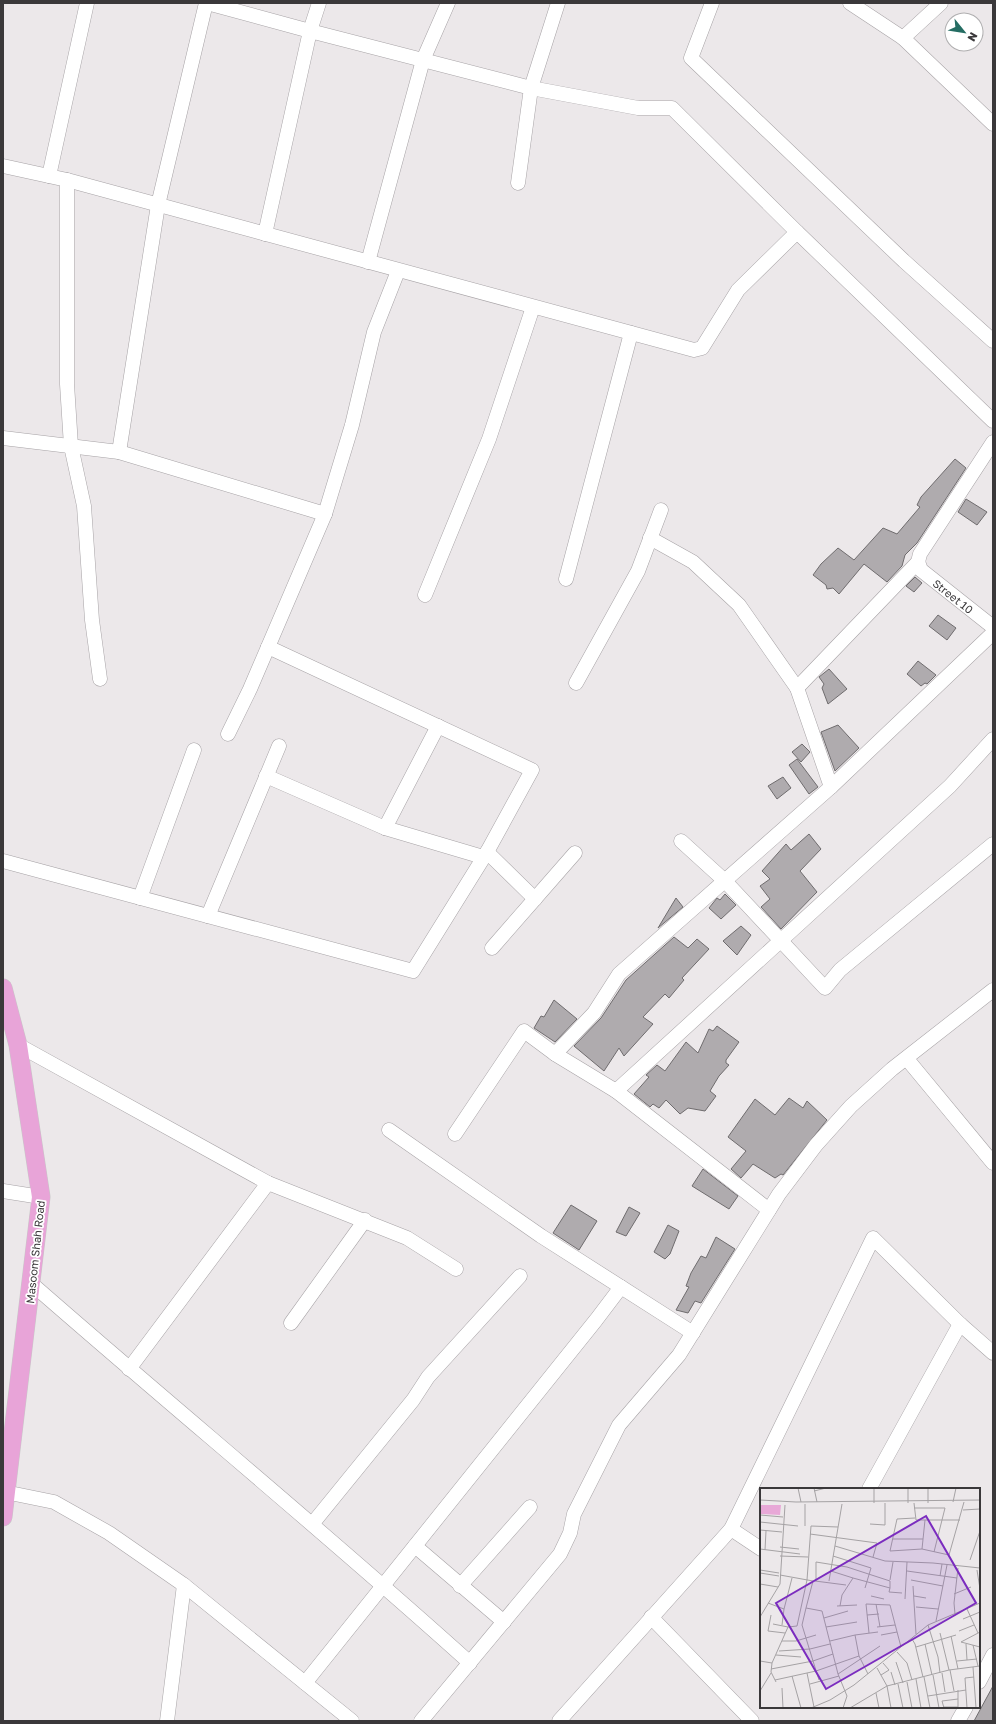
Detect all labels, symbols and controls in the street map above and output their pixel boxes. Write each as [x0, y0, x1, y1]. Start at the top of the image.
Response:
north arrow [944, 12, 984, 52]
text: N [965, 30, 981, 44]
street label: Street 10 [931, 576, 976, 616]
street label: Masoom Shah Road [23, 1200, 47, 1304]
inset map [760, 1488, 980, 1708]

